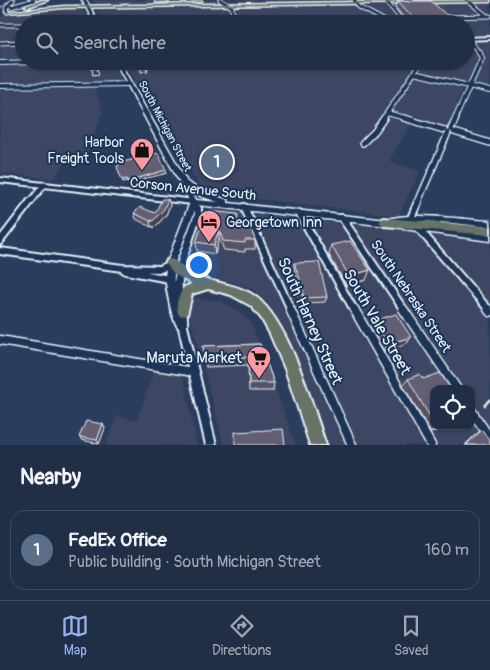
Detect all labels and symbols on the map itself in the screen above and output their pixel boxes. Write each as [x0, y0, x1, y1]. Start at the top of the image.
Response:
street label: South Michigan Street [135, 78, 195, 174]
place label: Harbor Freight Tools [47, 134, 125, 167]
shop icon: Harbor Freight Tools [129, 137, 155, 171]
pin: 1 [201, 143, 233, 181]
street label: Corson Avenue South [129, 174, 257, 204]
hotel icon: Georgetown Inn [196, 209, 222, 243]
place label: Georgetown Inn [226, 214, 322, 231]
street label: South Nebraska Street [367, 236, 455, 356]
your location [186, 252, 212, 278]
street label: South Harney Street [273, 254, 347, 388]
street label: South Vale Street [339, 265, 416, 379]
supermarket icon: Maruta Market [246, 345, 272, 379]
place label: Maruta Market [146, 348, 243, 368]

